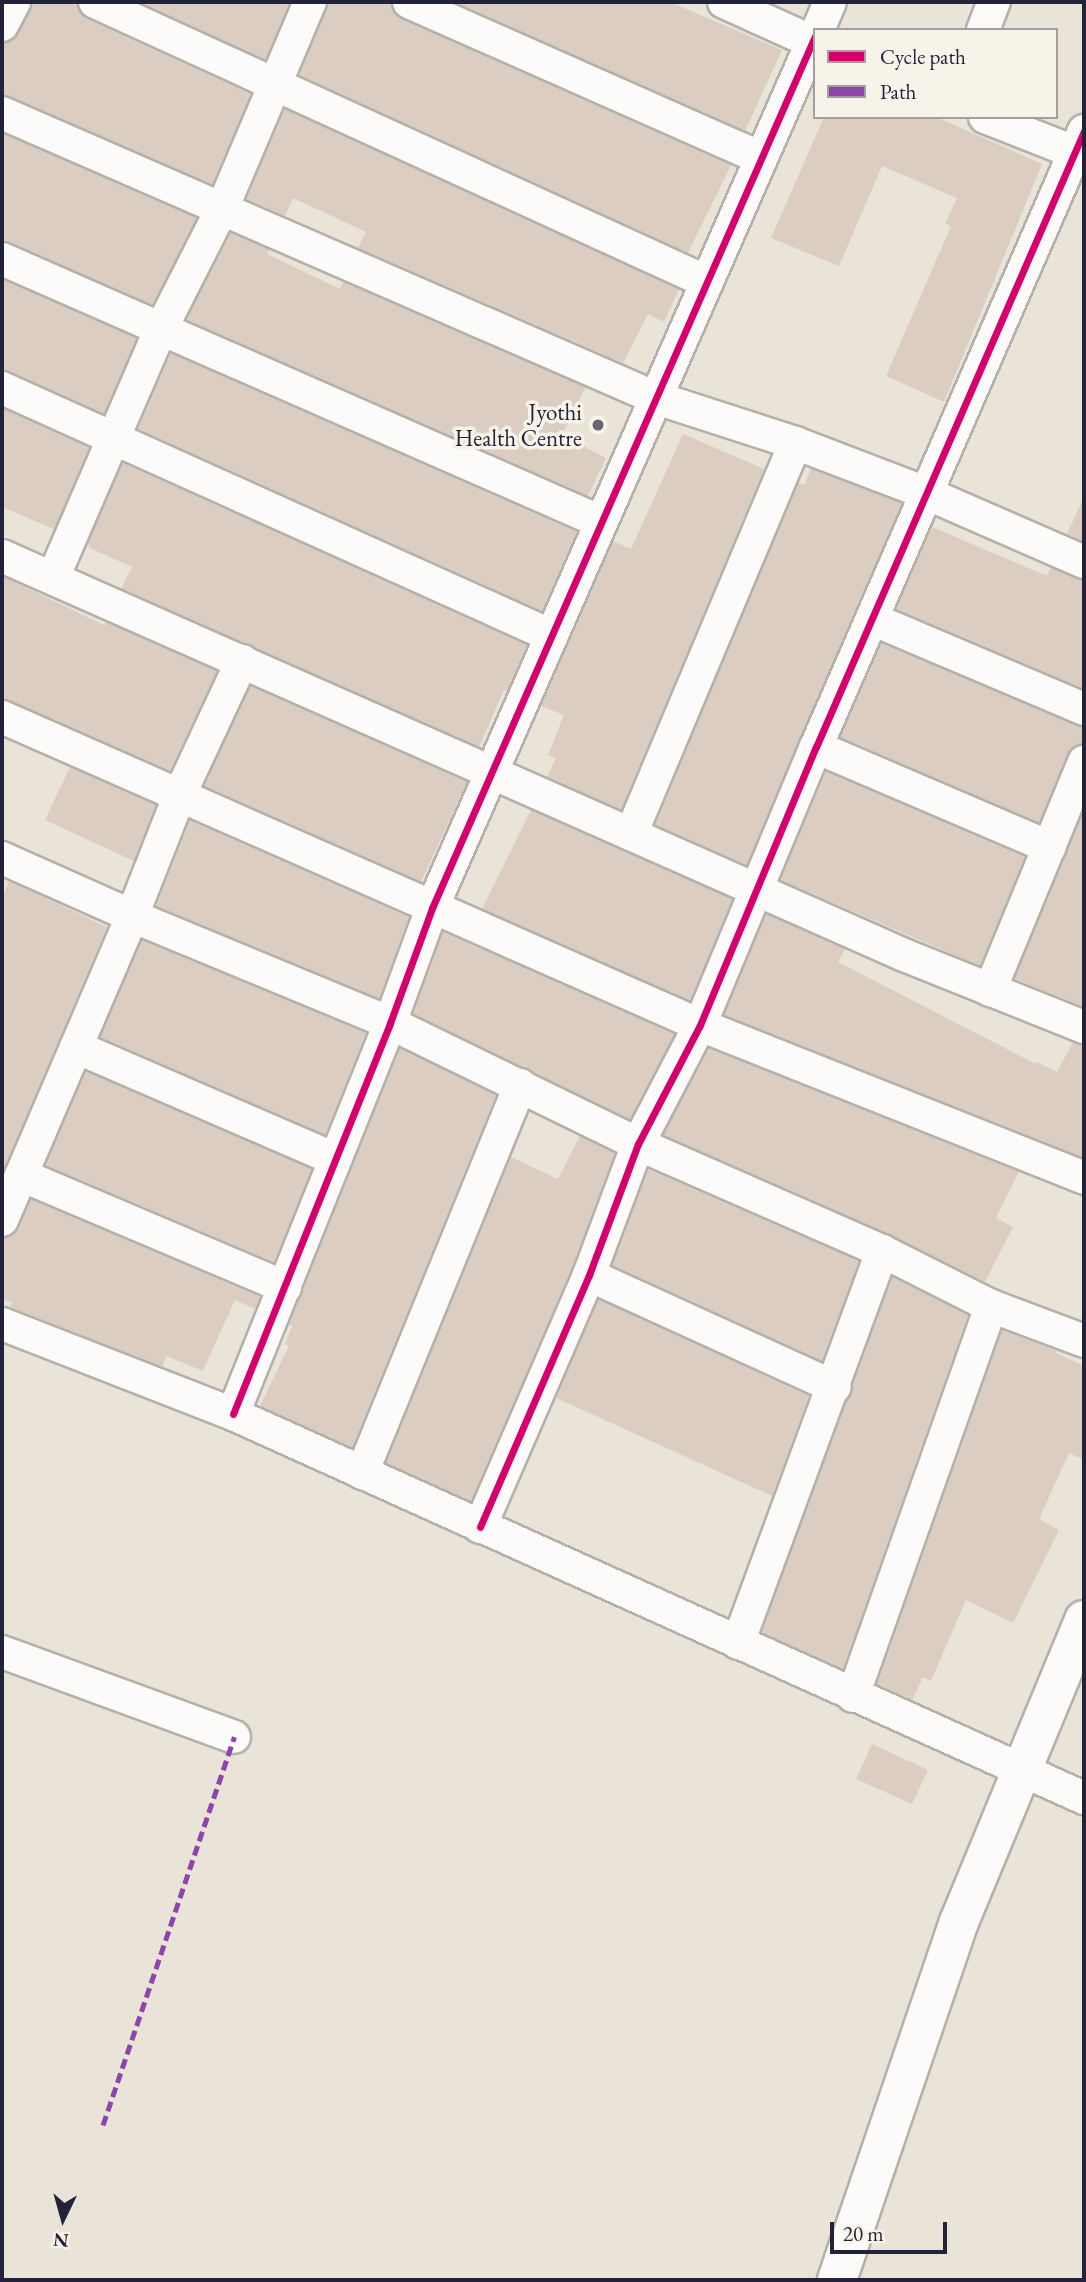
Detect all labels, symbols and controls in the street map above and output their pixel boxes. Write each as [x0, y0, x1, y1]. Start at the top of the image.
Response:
legend [813, 28, 1058, 119]
text: Cycle path [880, 43, 966, 70]
text: Path [880, 78, 916, 105]
place label: Jyothi Health Centre [455, 398, 582, 452]
marker: Jyothi Health Centre [588, 415, 608, 435]
north arrow [28, 2184, 98, 2254]
scale bar [834, 2208, 951, 2252]
text: 20 m [843, 2220, 884, 2247]
text: N [52, 2227, 70, 2254]

